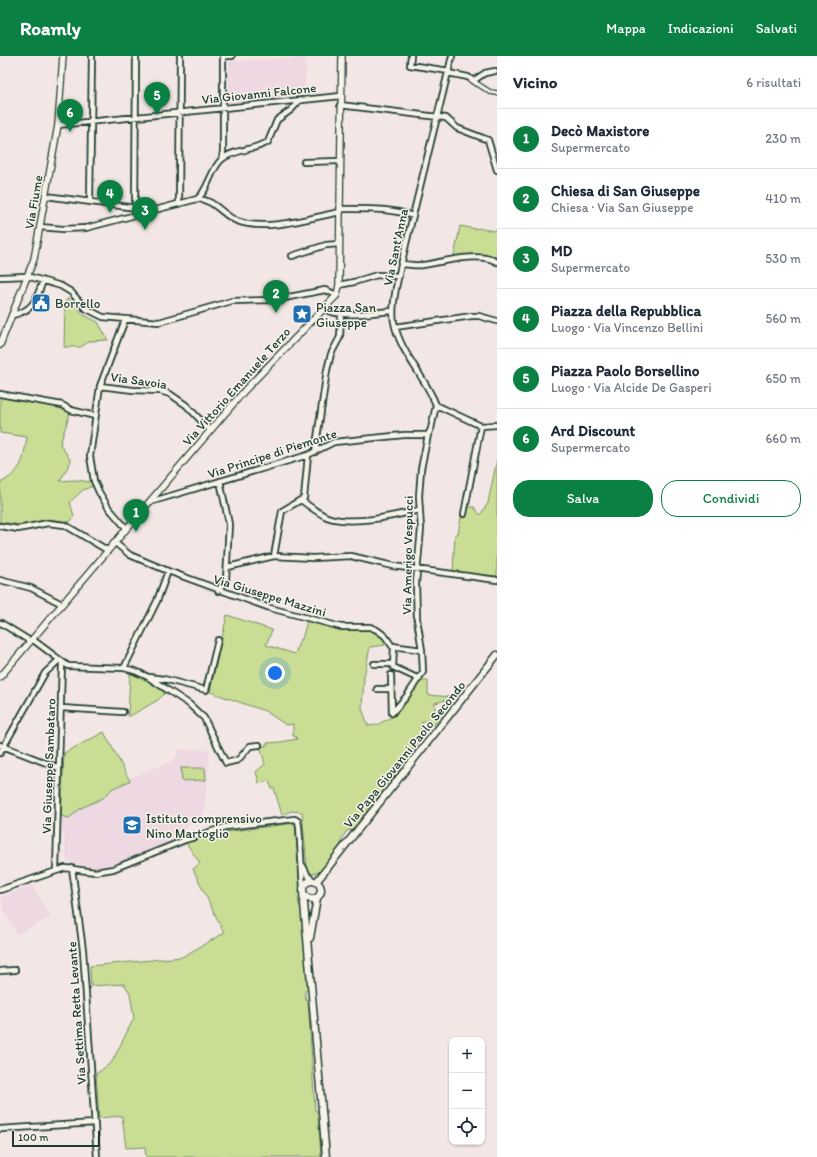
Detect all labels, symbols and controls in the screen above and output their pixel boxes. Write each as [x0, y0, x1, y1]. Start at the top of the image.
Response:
text: Roamly [20, 17, 81, 40]
text: Mappa [606, 20, 646, 37]
text: Indicazioni [668, 20, 734, 37]
text: Salvati [756, 20, 797, 37]
text: Vicino [513, 72, 557, 92]
text: 6 risultati [746, 75, 801, 90]
street label: Via Giovanni Falcone [201, 80, 317, 107]
pin: 5 [144, 82, 170, 115]
pin: 6 [57, 99, 83, 132]
text: Decò Maxistore [551, 122, 649, 140]
text: 1 [523, 131, 529, 146]
text: 230 m [765, 131, 801, 146]
text: Supermercato [551, 140, 630, 155]
street label: Via Fiume [21, 174, 46, 230]
pin: 4 [97, 180, 123, 213]
text: Chiesa di San Giuseppe [551, 182, 700, 200]
text: 2 [523, 191, 529, 206]
text: 410 m [765, 191, 801, 206]
pin: 3 [132, 197, 158, 230]
text: Chiesa · Via San Giuseppe [551, 200, 693, 215]
street label: Via Sant'Anna [380, 207, 411, 287]
text: MD [551, 242, 572, 260]
text: 3 [522, 251, 530, 266]
text: 530 m [765, 251, 801, 266]
text: Supermercato [551, 260, 630, 275]
pin: 2 [263, 280, 289, 313]
public building icon: Borrello [30, 292, 52, 314]
place label: Borrello [55, 296, 101, 311]
place label: Piazza San Giuseppe [316, 300, 377, 330]
text: Piazza della Repubblica [551, 302, 701, 320]
place icon: Piazza San Giuseppe [291, 303, 313, 325]
text: 4 [522, 311, 530, 326]
text: 560 m [765, 311, 801, 326]
text: Luogo · Via Vincenzo Bellini [551, 320, 703, 335]
street label: Via Vittorio Emanuele Terzo [179, 324, 294, 449]
text: Piazza Paolo Borsellino [551, 362, 699, 380]
street label: Via Savoia [110, 369, 168, 392]
text: 5 [523, 371, 529, 386]
text: 650 m [765, 371, 801, 386]
text: Luogo · Via Alcide De Gasperi [551, 380, 712, 395]
text: Ard Discount [551, 422, 635, 440]
street label: Via Principe di Piemonte [206, 426, 338, 481]
text: 6 [523, 431, 529, 446]
text: 660 m [765, 431, 801, 446]
text: Supermercato [551, 440, 630, 455]
button: Salva [513, 480, 653, 517]
button: Condividi [661, 480, 801, 517]
street label: Via Amerigo Vespucci [399, 495, 416, 615]
pin: 1 [123, 499, 149, 532]
street label: Via Giuseppe Mazzini [212, 571, 328, 620]
your location [265, 663, 285, 683]
street label: Via Papa Giovanni Paolo Secondo [340, 677, 469, 831]
street label: Via Giuseppe Sambataro [39, 698, 58, 834]
place label: Istituto comprensivo Nino Martoglio [146, 811, 262, 841]
school or university icon: Istituto comprensivo Nino Martoglio [121, 814, 143, 836]
street label: Via Settima Retta Levante [64, 941, 89, 1085]
map controls [449, 1037, 485, 1145]
button: + [449, 1037, 485, 1073]
button: − [449, 1073, 485, 1109]
button: locate [449, 1109, 485, 1145]
scale bar [12, 1129, 100, 1148]
text: 100 m [18, 1131, 48, 1144]

